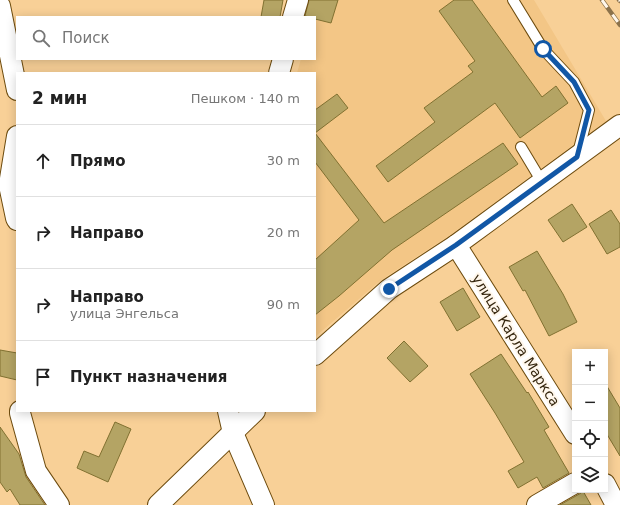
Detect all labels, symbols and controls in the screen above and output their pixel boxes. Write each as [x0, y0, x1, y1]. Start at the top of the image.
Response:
search box [16, 16, 316, 60]
icon: search [30, 27, 52, 49]
text: Поиск [62, 29, 110, 47]
route start [534, 40, 552, 58]
text: 2 мин [32, 88, 87, 108]
text: Пешком · 140 m [191, 91, 300, 106]
icon: ahead [32, 150, 54, 172]
text: Прямо [70, 152, 126, 170]
text: 30 m [267, 153, 300, 168]
icon: right [32, 222, 54, 244]
text: Направо [70, 224, 144, 242]
text: 20 m [267, 225, 300, 240]
street label: улица Карла Маркса [469, 271, 563, 409]
route end [380, 280, 398, 298]
text: Направо [70, 288, 144, 306]
icon: right [32, 294, 54, 316]
text: 90 m [267, 297, 300, 312]
text: улица Энгельса [70, 306, 179, 321]
map controls [572, 349, 608, 493]
button: + [572, 349, 608, 385]
icon: arrive [32, 366, 54, 388]
text: Пункт назначения [70, 368, 227, 386]
button: − [572, 385, 608, 421]
button: locate [572, 421, 608, 457]
button: layers [572, 457, 608, 493]

